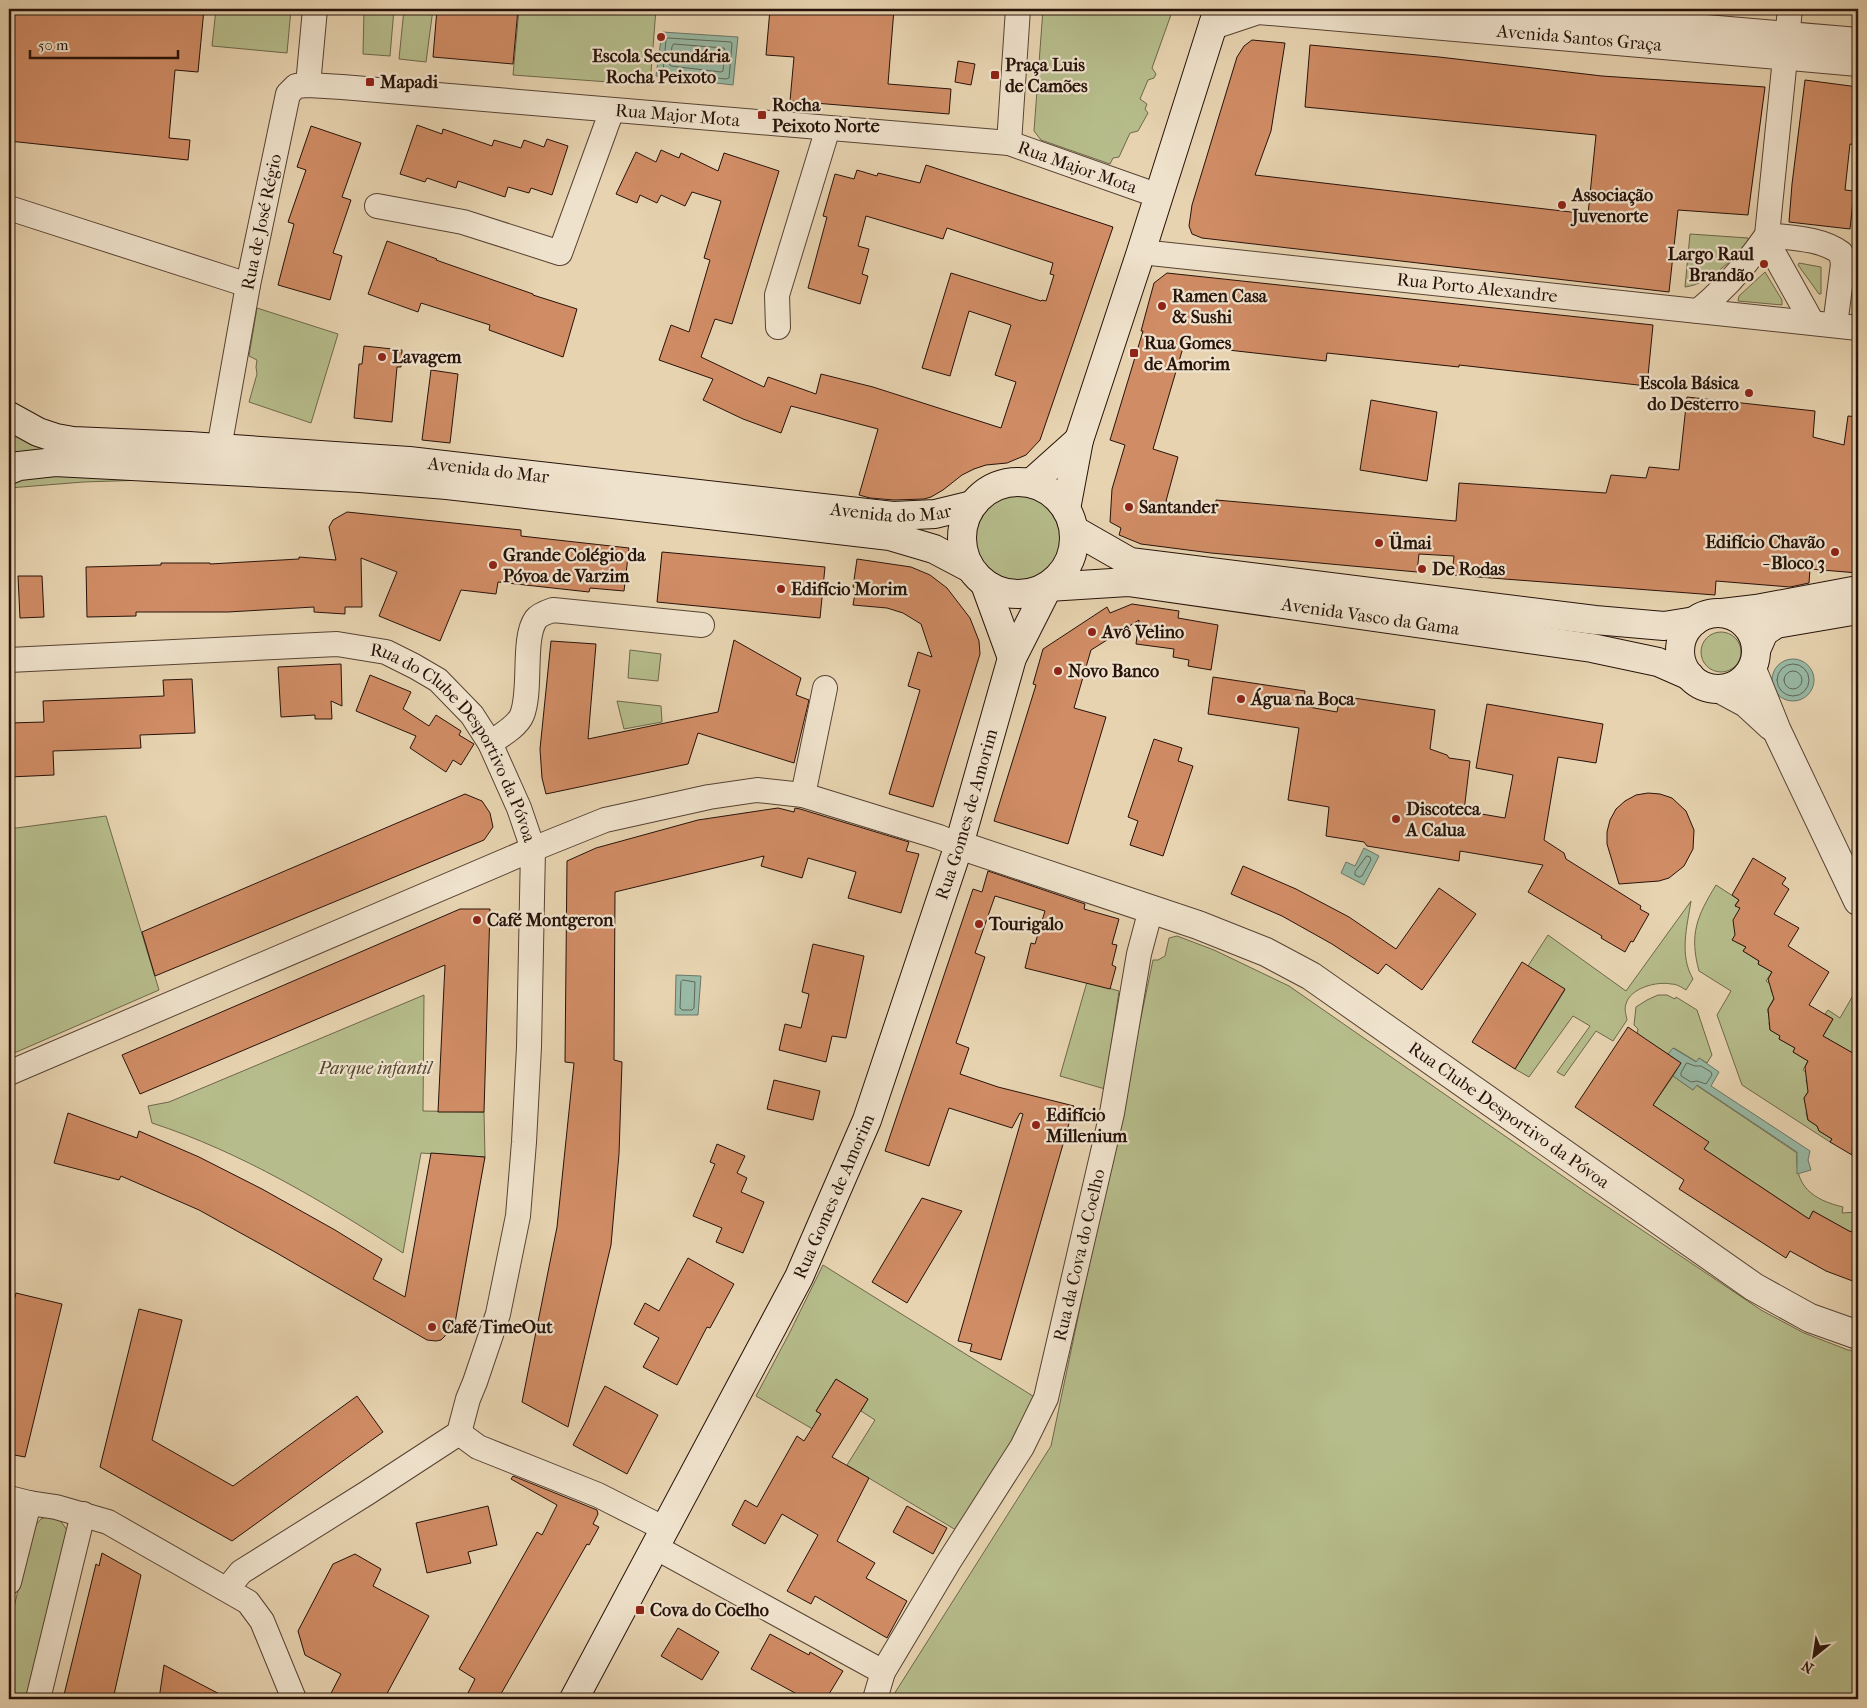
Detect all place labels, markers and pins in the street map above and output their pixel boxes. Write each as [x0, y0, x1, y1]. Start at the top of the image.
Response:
marker: Escola Secundária Rocha Peixoto [655, 31, 667, 43]
place label: Escola Secundária Rocha Peixoto [592, 46, 731, 88]
place label: Praça Luis de Camões [1005, 55, 1088, 97]
marker: Praça Luis de Camões [989, 69, 1001, 81]
place label: Mapadi [379, 72, 439, 93]
marker: Mapadi [364, 76, 376, 88]
place label: Rocha Peixoto Norte [772, 95, 880, 137]
marker: Rocha Peixoto Norte [756, 109, 768, 121]
place label: Associação Juvenorte [1570, 185, 1653, 227]
marker: Associação Juvenorte [1556, 199, 1568, 211]
place label: Largo Raul Brandão [1668, 244, 1755, 286]
marker: Largo Raul Brandão [1758, 258, 1770, 270]
place label: Ramen Casa & Sushi [1172, 286, 1268, 328]
marker: Ramen Casa & Sushi [1156, 300, 1168, 312]
place label: Rua Gomes de Amorim [1144, 333, 1232, 375]
place label: Lavagem [392, 347, 463, 368]
marker: Rua Gomes de Amorim [1128, 347, 1140, 359]
marker: Lavagem [376, 351, 388, 363]
place label: Escola Básica do Desterro [1639, 373, 1740, 415]
marker: Escola Básica do Desterro [1743, 387, 1755, 399]
place label: Santander [1139, 497, 1219, 518]
marker: Santander [1123, 501, 1135, 513]
place label: Ümai [1388, 531, 1432, 554]
place label: Edifício Chavão - Bloco 3 [1705, 532, 1825, 574]
marker: Ümai [1373, 537, 1385, 549]
place label: Grande Colégio da Póvoa de Varzim [503, 545, 646, 587]
marker: Edifício Chavão - Bloco 3 [1829, 546, 1841, 558]
marker: Grande Colégio da Póvoa de Varzim [487, 559, 499, 571]
place label: De Rodas [1432, 559, 1506, 580]
marker: De Rodas [1416, 563, 1428, 575]
place label: Edifício Morim [791, 579, 909, 600]
marker: Edifício Morim [775, 583, 787, 595]
place label: Avô Velino [1101, 622, 1184, 643]
marker: Avô Velino [1086, 626, 1098, 638]
place label: Novo Banco [1068, 661, 1159, 682]
marker: Novo Banco [1052, 665, 1064, 677]
place label: Água na Boca [1250, 687, 1355, 710]
marker: Água na Boca [1235, 693, 1247, 705]
place label: Discoteca A Calua [1405, 799, 1481, 841]
marker: Discoteca A Calua [1390, 813, 1402, 825]
place label: Café Montgeron [487, 910, 614, 931]
marker: Café Montgeron [471, 914, 483, 926]
place label: Tourigalo [988, 914, 1063, 935]
marker: Tourigalo [973, 918, 985, 930]
place label: Edifício Millenium [1045, 1105, 1128, 1147]
marker: Edifício Millenium [1030, 1119, 1042, 1131]
place label: Café TimeOut [442, 1317, 553, 1338]
marker: Café TimeOut [426, 1321, 438, 1333]
place label: Cova do Coelho [650, 1600, 769, 1621]
marker: Cova do Coelho [634, 1604, 646, 1616]

